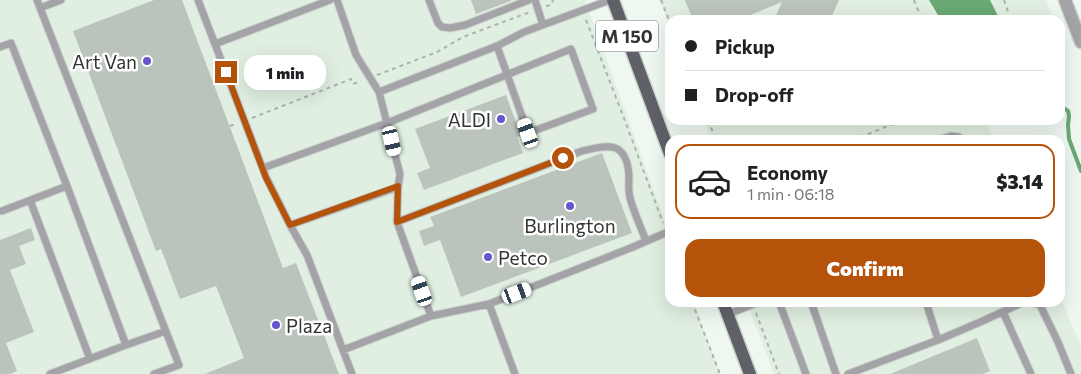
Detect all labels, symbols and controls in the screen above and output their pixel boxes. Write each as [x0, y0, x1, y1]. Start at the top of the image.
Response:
road number: M 150 [596, 20, 658, 52]
text: Pickup [715, 35, 775, 58]
place label: Art Van [72, 50, 137, 73]
callout: 1 min [244, 54, 326, 90]
marker: Art Van [141, 55, 153, 67]
route end [215, 61, 237, 83]
text: 1 min [266, 63, 304, 82]
text: Drop-off [715, 83, 794, 106]
place label: ALDI [448, 108, 491, 131]
marker: ALDI [495, 113, 507, 125]
car [515, 116, 540, 150]
car [381, 125, 402, 157]
route start [552, 147, 574, 169]
icon: car [687, 159, 732, 204]
text: Economy [747, 161, 828, 184]
text: $3.14 [996, 170, 1043, 193]
text: 1 min · 06:18 [747, 184, 835, 203]
marker: Burlington [564, 200, 576, 212]
place label: Burlington [524, 214, 616, 237]
button: Confirm [685, 239, 1045, 297]
place label: Petco [498, 246, 548, 269]
marker: Petco [482, 251, 494, 263]
car [410, 274, 433, 308]
car [500, 281, 533, 305]
place label: Plaza [286, 314, 332, 337]
marker: Plaza [270, 319, 282, 331]

